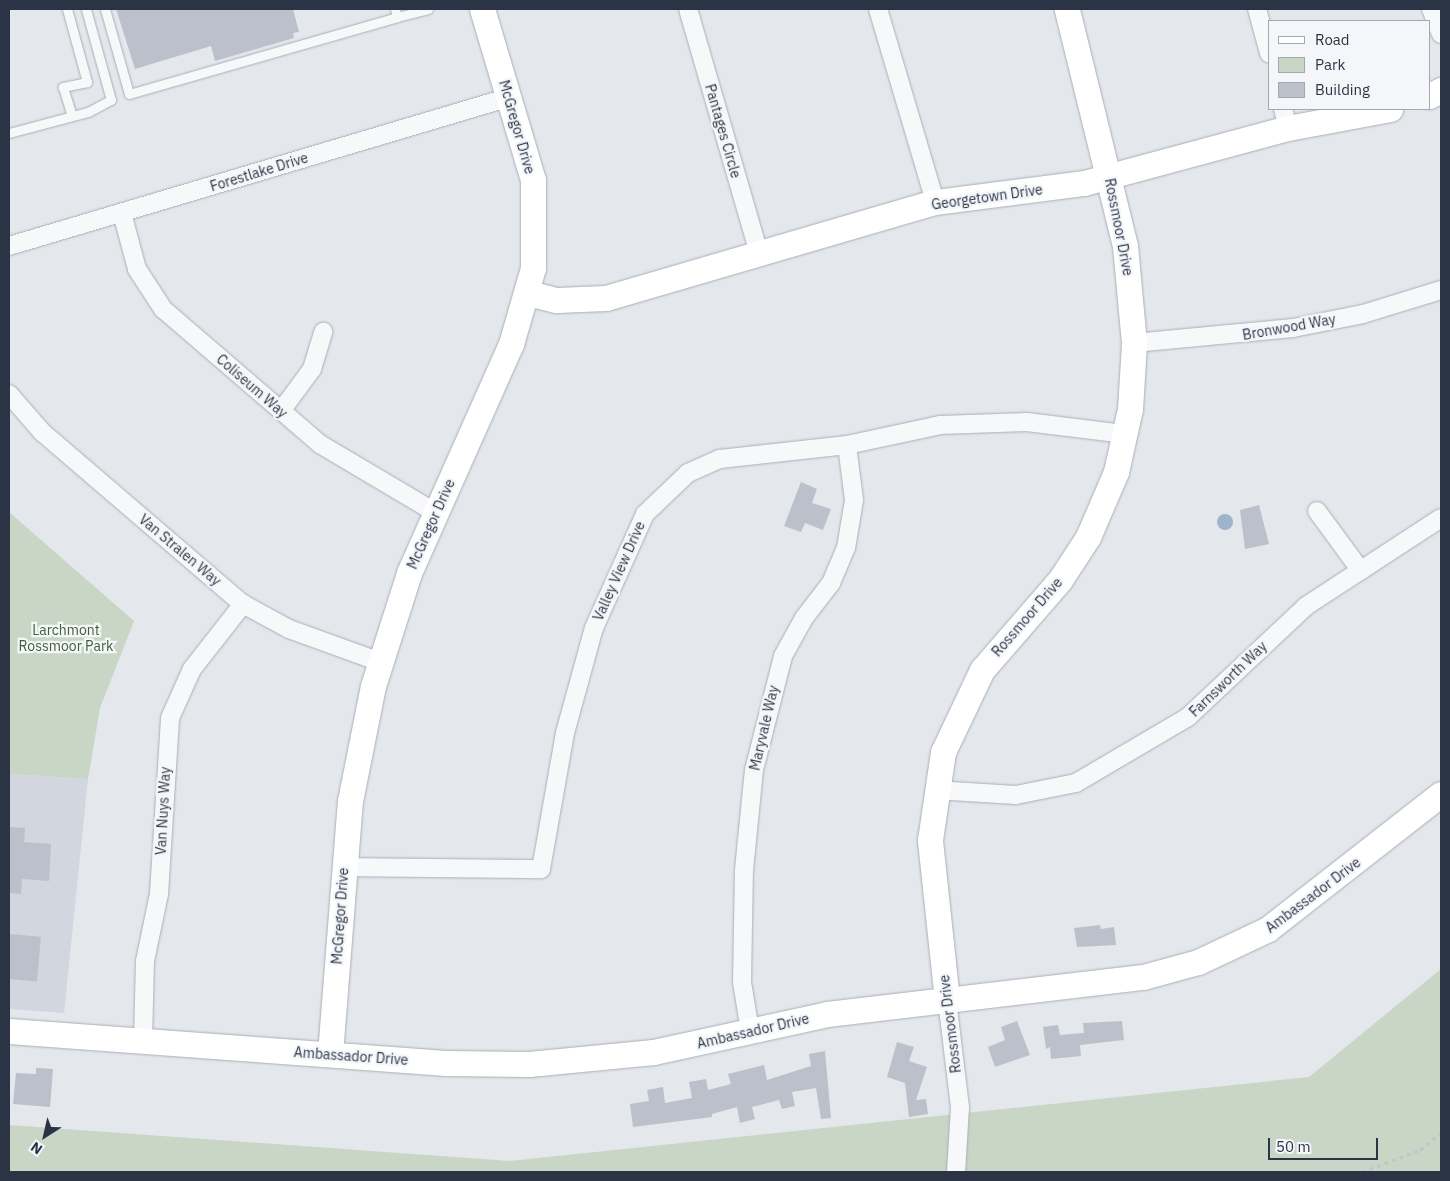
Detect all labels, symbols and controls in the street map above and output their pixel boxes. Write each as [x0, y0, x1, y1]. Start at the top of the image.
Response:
legend [1268, 20, 1430, 110]
text: Road [1315, 30, 1350, 49]
text: Park [1315, 55, 1345, 74]
street label: McGregor Drive [496, 78, 538, 176]
text: Building [1315, 80, 1370, 99]
street label: Pantages Circle [702, 82, 744, 180]
street label: Forestlake Drive [208, 149, 310, 195]
street label: Rossmoor Drive [1101, 177, 1137, 277]
street label: Georgetown Drive [930, 181, 1044, 213]
street label: Bronwood Way [1241, 311, 1337, 343]
street label: Coliseum Way [213, 351, 291, 421]
street label: McGregor Drive [404, 476, 458, 572]
street label: Van Stralen Way [136, 511, 224, 589]
street label: Valley View Drive [590, 519, 648, 623]
street label: Rossmoor Drive [988, 574, 1066, 660]
park label: Larchmont Rossmoor Park [19, 622, 113, 654]
street label: Farnsworth Way [1186, 638, 1270, 720]
street label: Maryvale Way [746, 684, 782, 772]
street label: Van Nuys Way [152, 766, 174, 856]
street label: Ambassador Drive [1262, 854, 1364, 936]
street label: McGregor Drive [328, 867, 352, 965]
street label: Rossmoor Drive [936, 974, 964, 1074]
street label: Ambassador Drive [695, 1010, 811, 1052]
street label: Ambassador Drive [293, 1044, 409, 1068]
north arrow [20, 1111, 70, 1161]
scale bar [1270, 1128, 1380, 1160]
text: 50 m [1276, 1137, 1311, 1156]
text: N [27, 1138, 46, 1159]

